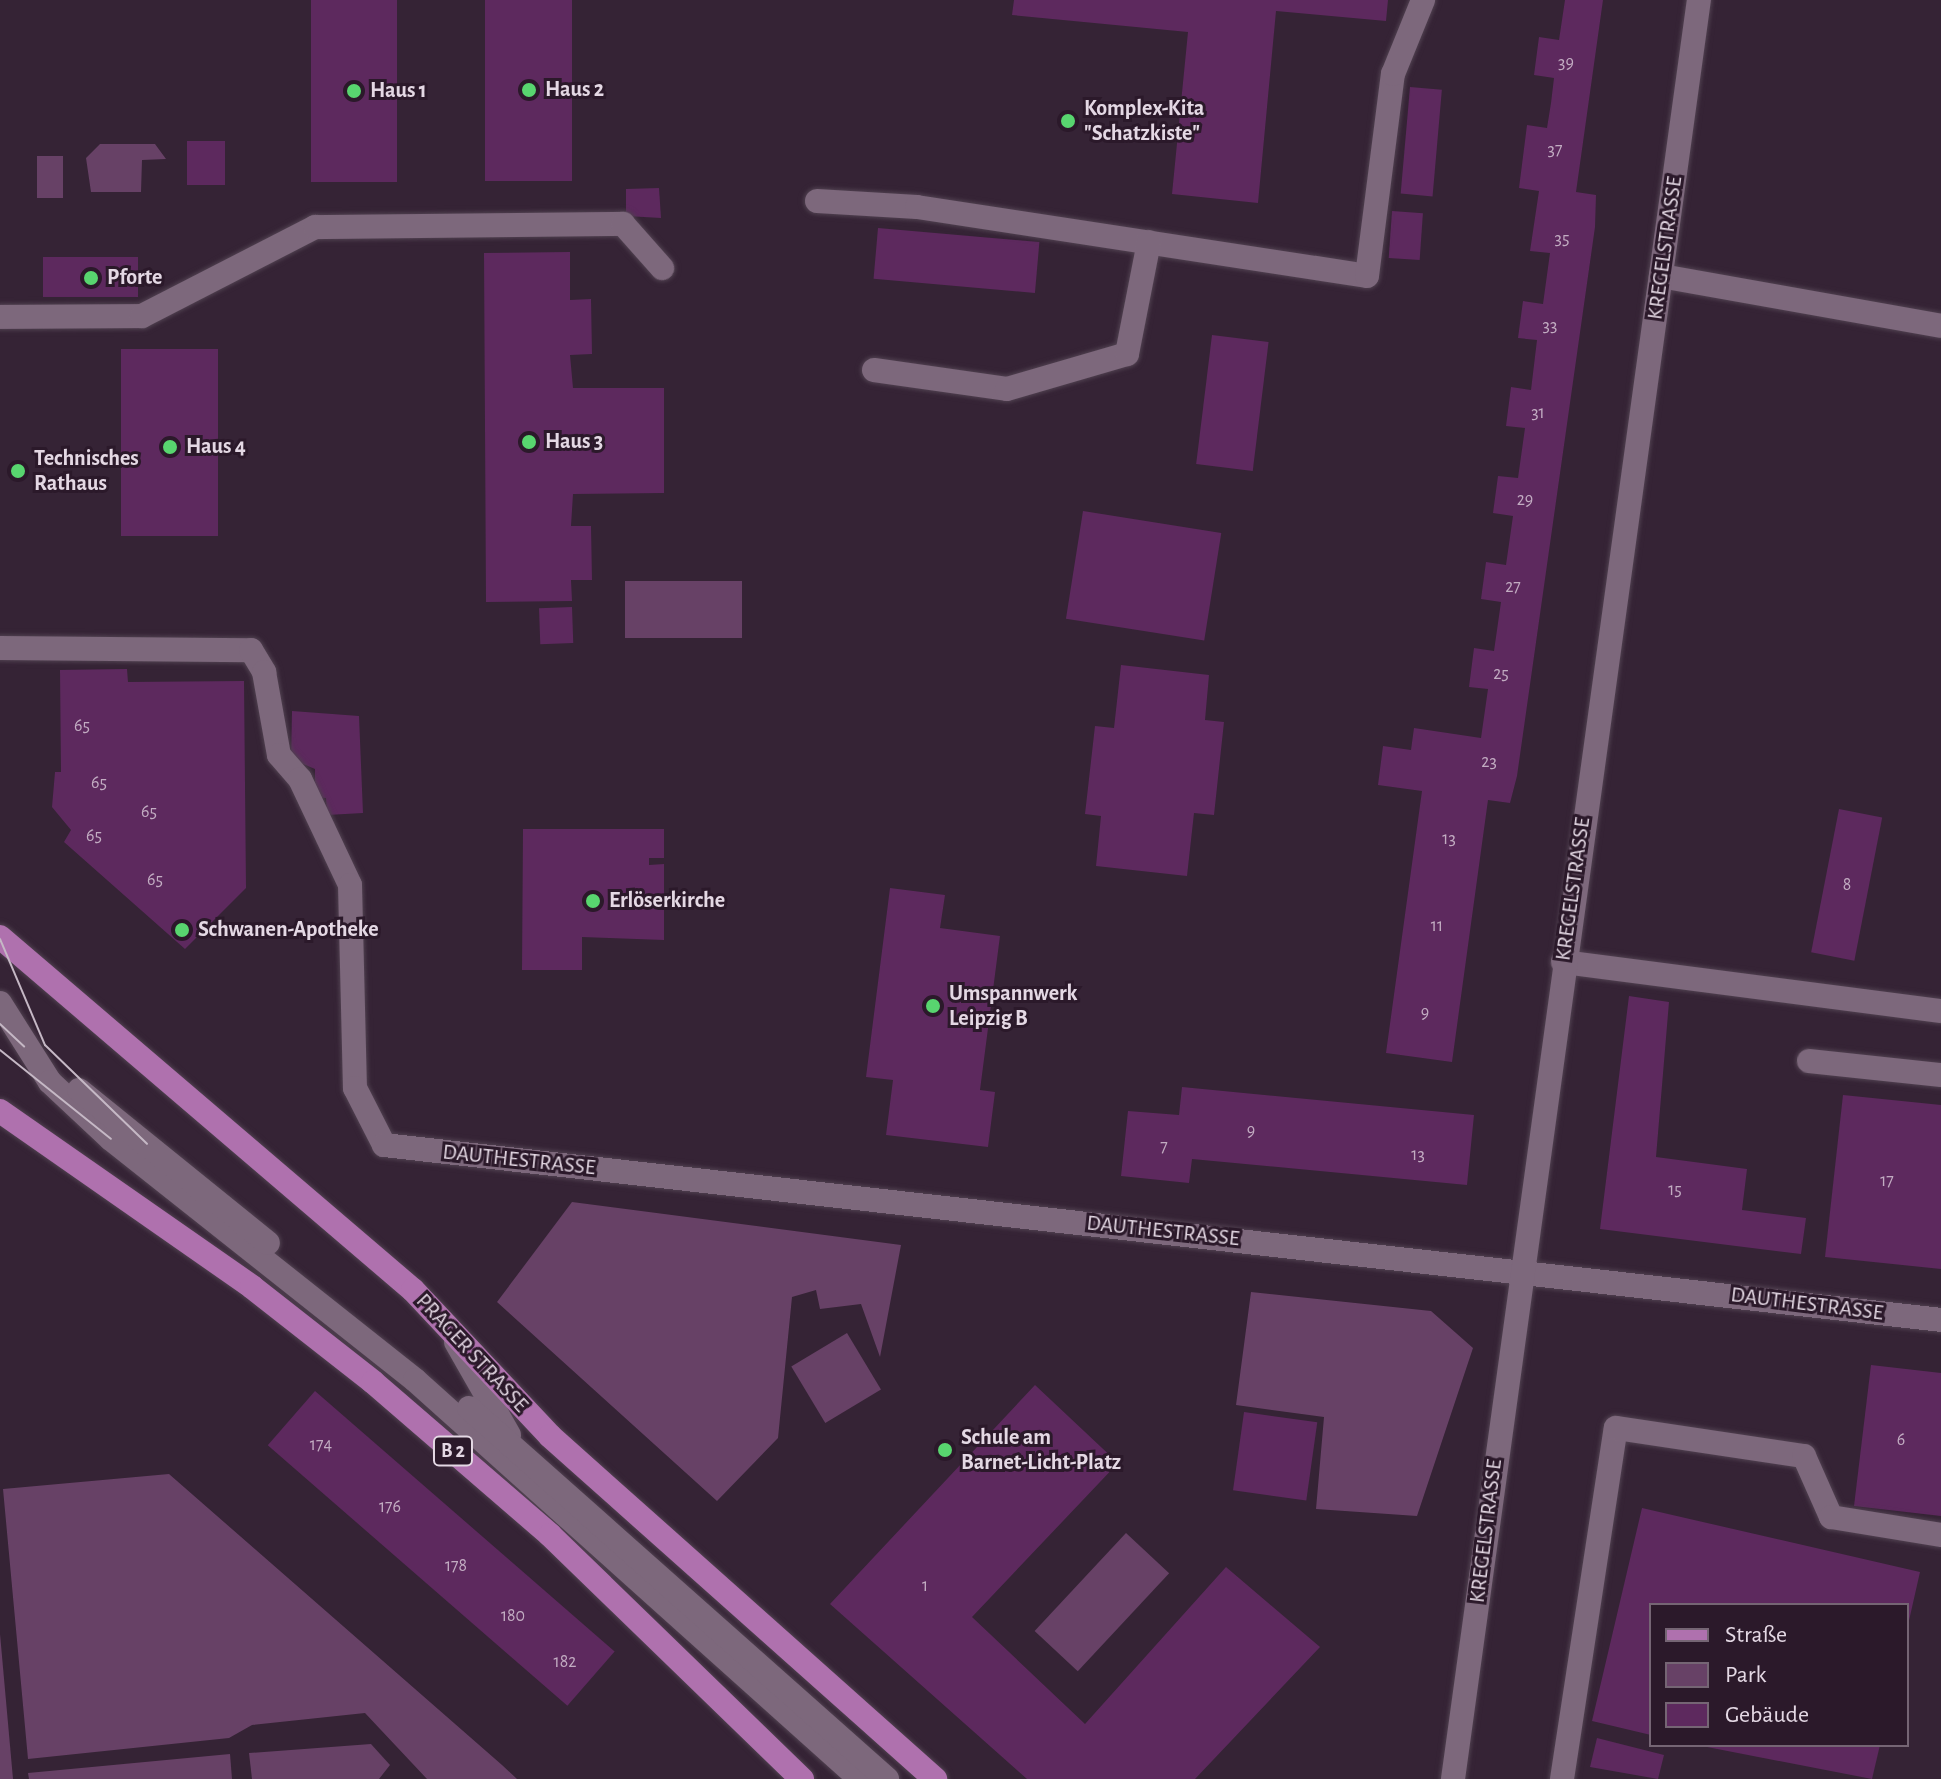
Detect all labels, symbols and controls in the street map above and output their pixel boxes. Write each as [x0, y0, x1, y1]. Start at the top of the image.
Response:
house number: 39 [1558, 52, 1574, 74]
place label: Haus 2 [545, 77, 604, 103]
place label: Haus 1 [370, 78, 427, 104]
marker: Haus 2 [520, 81, 538, 99]
marker: Haus 1 [345, 82, 363, 100]
place label: Komplex-Kita "Schatzkiste" [1084, 95, 1204, 146]
marker: Komplex-Kita "Schatzkiste" [1059, 112, 1077, 130]
house number: 37 [1548, 139, 1562, 161]
street label: KREGELSTRASSE [1642, 175, 1688, 321]
house number: 35 [1555, 228, 1569, 250]
place label: Pforte [107, 265, 162, 291]
marker: Pforte [82, 269, 100, 287]
house number: 33 [1543, 315, 1557, 337]
house number: 31 [1531, 402, 1545, 424]
place label: Haus 3 [545, 429, 603, 455]
marker: Haus 3 [520, 433, 538, 451]
place label: Haus 4 [186, 434, 246, 460]
marker: Haus 4 [161, 438, 179, 456]
place label: Technisches Rathaus [34, 445, 139, 496]
marker: Technisches Rathaus [9, 462, 27, 480]
house number: 29 [1517, 489, 1533, 511]
house number: 27 [1505, 576, 1521, 598]
house number: 25 [1493, 663, 1509, 685]
house number: 65 [74, 715, 90, 737]
house number: 23 [1481, 751, 1497, 773]
house number: 65 [91, 772, 107, 794]
house number: 65 [141, 801, 157, 823]
street label: KREGELSTRASSE [1550, 816, 1596, 962]
house number: 65 [86, 825, 102, 847]
house number: 13 [1442, 828, 1456, 850]
house number: 65 [147, 869, 163, 891]
house number: 8 [1843, 874, 1851, 896]
place label: Erlöserkirche [609, 888, 725, 914]
marker: Erlöserkirche [584, 892, 602, 910]
house number: 11 [1431, 915, 1443, 937]
place label: Schwanen-Apotheke [198, 917, 379, 943]
marker: Schwanen-Apotheke [173, 921, 191, 939]
place label: Umspannwerk Leipzig B [949, 980, 1077, 1032]
marker: Umspannwerk Leipzig B [924, 997, 942, 1015]
house number: 9 [1421, 1002, 1429, 1024]
house number: 9 [1247, 1120, 1255, 1142]
house number: 7 [1160, 1136, 1168, 1158]
street label: DAUTHESTRASSE [441, 1139, 597, 1181]
house number: 13 [1411, 1144, 1425, 1166]
house number: 17 [1880, 1170, 1894, 1192]
house number: 15 [1668, 1179, 1682, 1201]
street label: DAUTHESTRASSE [1085, 1210, 1241, 1252]
street label: DAUTHESTRASSE [1729, 1282, 1885, 1326]
street label: PRAGER STRASSE [410, 1288, 534, 1418]
place label: Schule am Barnet-Licht-Platz [961, 1424, 1121, 1476]
house number: 6 [1897, 1429, 1905, 1451]
house number: 174 [310, 1434, 332, 1456]
road number: B 2 [431, 1435, 475, 1467]
marker: Schule am Barnet-Licht-Platz [936, 1441, 954, 1459]
street label: KREGELSTRASSE [1464, 1458, 1508, 1604]
house number: 176 [379, 1496, 401, 1518]
house number: 178 [445, 1555, 467, 1577]
house number: 1 [922, 1575, 928, 1597]
legend [1649, 1603, 1909, 1747]
house number: 180 [501, 1605, 525, 1627]
text: Straße [1725, 1623, 1787, 1647]
house number: 182 [554, 1651, 576, 1673]
text: Park [1725, 1663, 1766, 1687]
text: Gebäude [1725, 1703, 1809, 1727]

